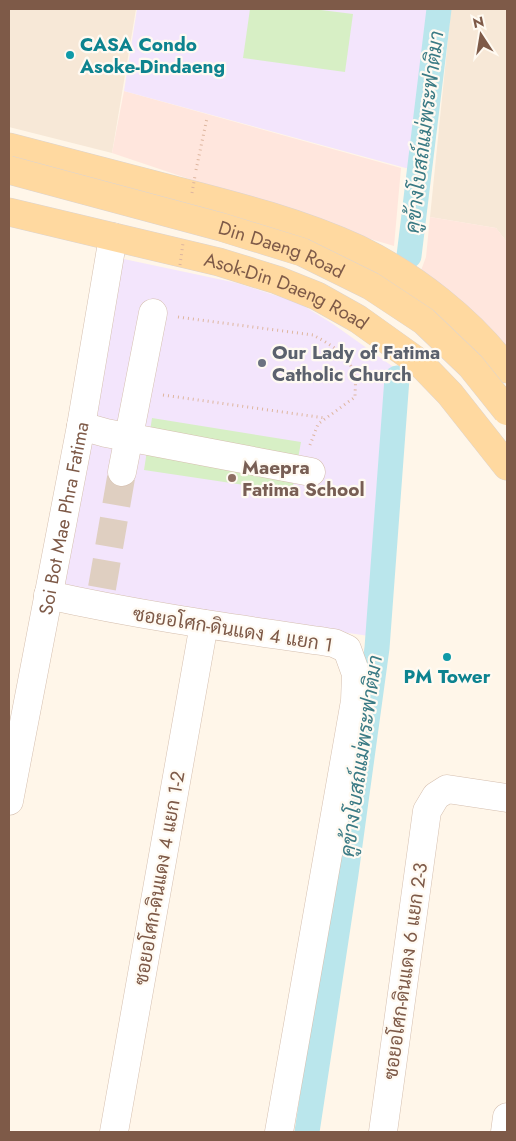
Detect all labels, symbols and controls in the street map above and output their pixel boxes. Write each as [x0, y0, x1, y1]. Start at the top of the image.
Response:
north arrow [456, 10, 506, 60]
text: N [471, 11, 486, 33]
water label: คูข้างโบสถ์แม่พระฟาติมา [398, 29, 451, 235]
place label: CASA Condo Asoke-Dindaeng [79, 31, 225, 80]
marker: CASA Condo Asoke-Dindaeng [64, 49, 76, 61]
street label: Din Daeng Road [215, 214, 349, 285]
street label: Asok-Din Daeng Road [201, 246, 374, 336]
place label: Our Lady of Fatima Catholic Church [272, 339, 440, 388]
marker: Our Lady of Fatima Catholic Church [256, 357, 268, 369]
street label: Soi Bot Mae Phra Fatima [32, 419, 96, 617]
place label: Maepra Fatima School [242, 454, 365, 503]
marker: Maepra Fatima School [226, 472, 238, 484]
street label: ซอยอโศก-ดินแดง 4 แยก 1 [131, 600, 335, 659]
marker: PM Tower [441, 651, 453, 663]
water label: คูข้างโบสถ์แม่พระฟาติมา [333, 653, 390, 859]
place label: PM Tower [403, 663, 491, 690]
street label: ซอยอโศก-ดินแดง 4 แยก 1-2 [127, 769, 192, 987]
street label: ซอยอโศก-ดินแดง 6 แยก 2-3 [377, 861, 434, 1081]

